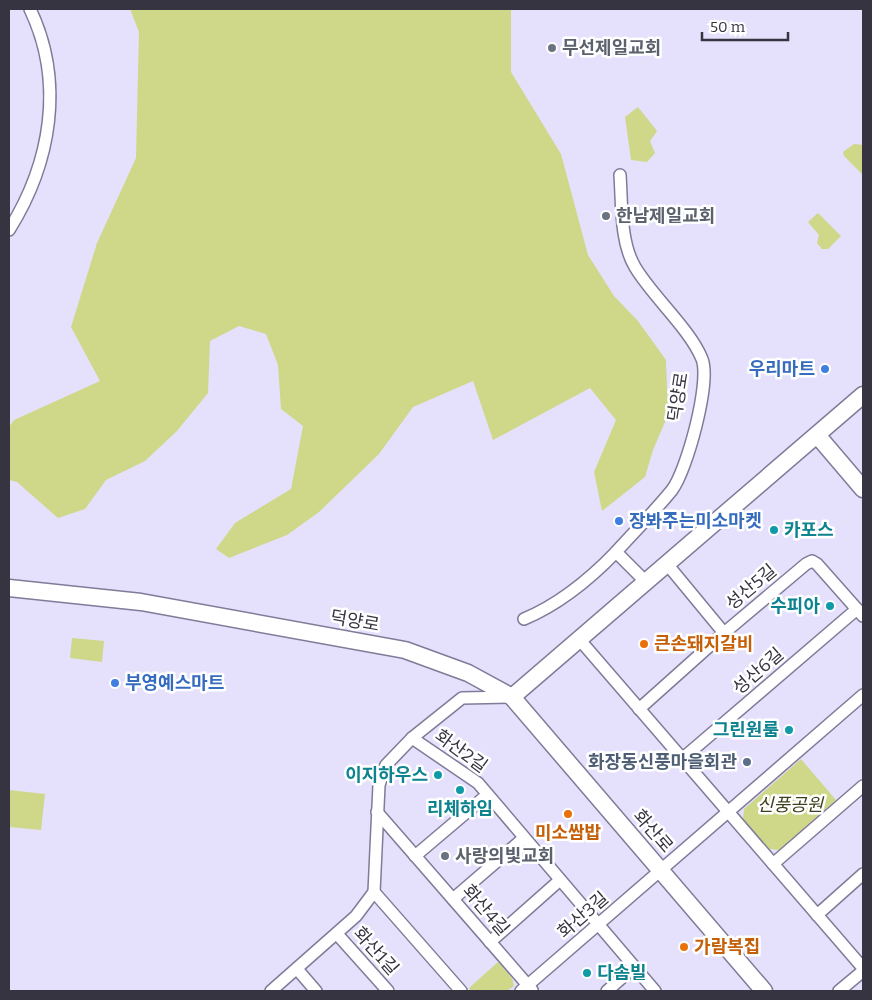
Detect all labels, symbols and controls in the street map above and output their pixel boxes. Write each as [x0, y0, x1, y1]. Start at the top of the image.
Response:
scale bar [702, 10, 788, 42]
text: 50 m [710, 18, 746, 36]
place label: 무선제일교회 [562, 37, 661, 59]
marker: 무선제일교회 [546, 42, 558, 54]
place label: 한남제일교회 [616, 205, 715, 227]
marker: 한남제일교회 [600, 210, 612, 222]
place label: 우리마트 [749, 358, 815, 380]
marker: 우리마트 [819, 363, 831, 375]
street label: 덕양로 [663, 371, 693, 423]
place label: 장봐주는미소마켓 [629, 510, 761, 532]
marker: 장봐주는미소마켓 [613, 515, 625, 527]
place label: 카포스 [784, 519, 834, 541]
marker: 카포스 [768, 524, 780, 536]
street label: 성산5길 [721, 560, 781, 614]
place label: 수피아 [770, 595, 820, 617]
marker: 수피아 [824, 600, 836, 612]
street label: 덕양로 [329, 606, 381, 636]
place label: 큰손돼지갈비 [654, 633, 753, 655]
marker: 큰손돼지갈비 [638, 638, 650, 650]
street label: 성산6길 [728, 643, 788, 699]
place label: 부영예스마트 [125, 672, 224, 694]
marker: 부영예스마트 [109, 677, 121, 689]
place label: 그린원룸 [713, 719, 779, 741]
marker: 그린원룸 [783, 724, 795, 736]
street label: 화산2길 [430, 725, 492, 777]
place label: 화장동신풍마을회관 [588, 751, 737, 773]
marker: 화장동신풍마을회관 [741, 756, 753, 768]
place label: 이지하우스 [345, 764, 428, 786]
marker: 이지하우스 [432, 769, 444, 781]
marker: 리체하임 [454, 784, 466, 796]
park label: 신풍공원 [757, 794, 825, 816]
place label: 리체하임 [427, 798, 493, 820]
street label: 화산로 [628, 805, 678, 857]
marker: 미소쌈밥 [562, 808, 574, 820]
place label: 미소쌈밥 [535, 822, 602, 844]
place label: 사랑의빛교회 [455, 845, 554, 867]
marker: 사랑의빛교회 [439, 850, 451, 862]
street label: 화산4길 [458, 880, 514, 940]
street label: 화산3길 [553, 887, 613, 943]
street label: 화산1길 [349, 922, 403, 980]
place label: 가람복집 [694, 936, 760, 958]
marker: 가람복집 [678, 941, 690, 953]
place label: 다솜빌 [597, 962, 647, 984]
marker: 다솜빌 [581, 967, 593, 979]

